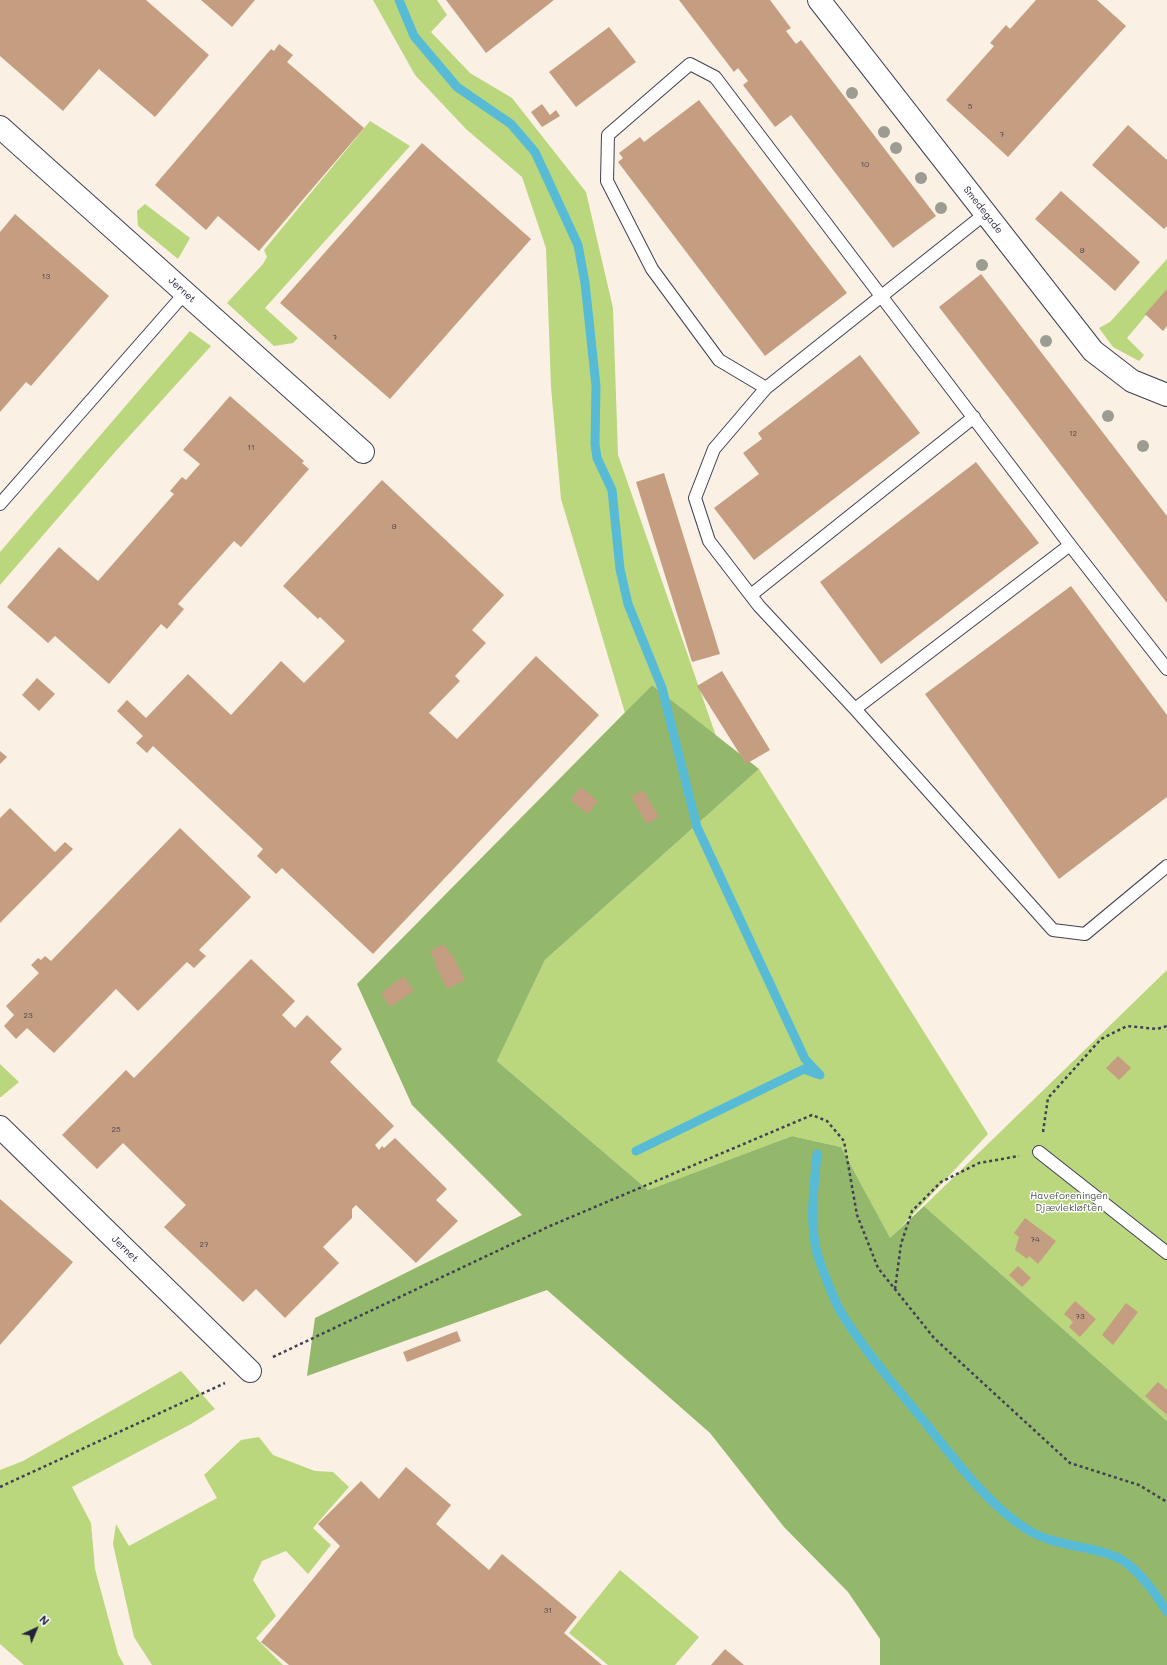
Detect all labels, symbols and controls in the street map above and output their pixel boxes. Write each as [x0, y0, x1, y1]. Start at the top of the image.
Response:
house number: 5 [968, 102, 972, 112]
house number: 7 [1000, 130, 1004, 140]
house number: 10 [861, 160, 869, 170]
street label: Smedegade [961, 184, 1005, 236]
house number: 9 [1080, 246, 1084, 256]
house number: 13 [42, 272, 50, 282]
street label: Jernet [166, 275, 198, 305]
house number: 7 [333, 333, 337, 343]
house number: 12 [1069, 429, 1077, 439]
house number: 11 [247, 443, 255, 453]
house number: 9 [392, 522, 396, 532]
house number: 23 [23, 1011, 33, 1021]
house number: 25 [111, 1125, 121, 1135]
park label: Haveforeningen Djævlekløften [1030, 1190, 1108, 1214]
street label: Jernet [109, 1233, 141, 1265]
house number: 74 [1030, 1235, 1040, 1245]
house number: 27 [200, 1240, 208, 1250]
house number: 73 [1075, 1312, 1085, 1322]
house number: 31 [544, 1606, 552, 1616]
north arrow [16, 1609, 56, 1649]
text: N [36, 1612, 53, 1628]

